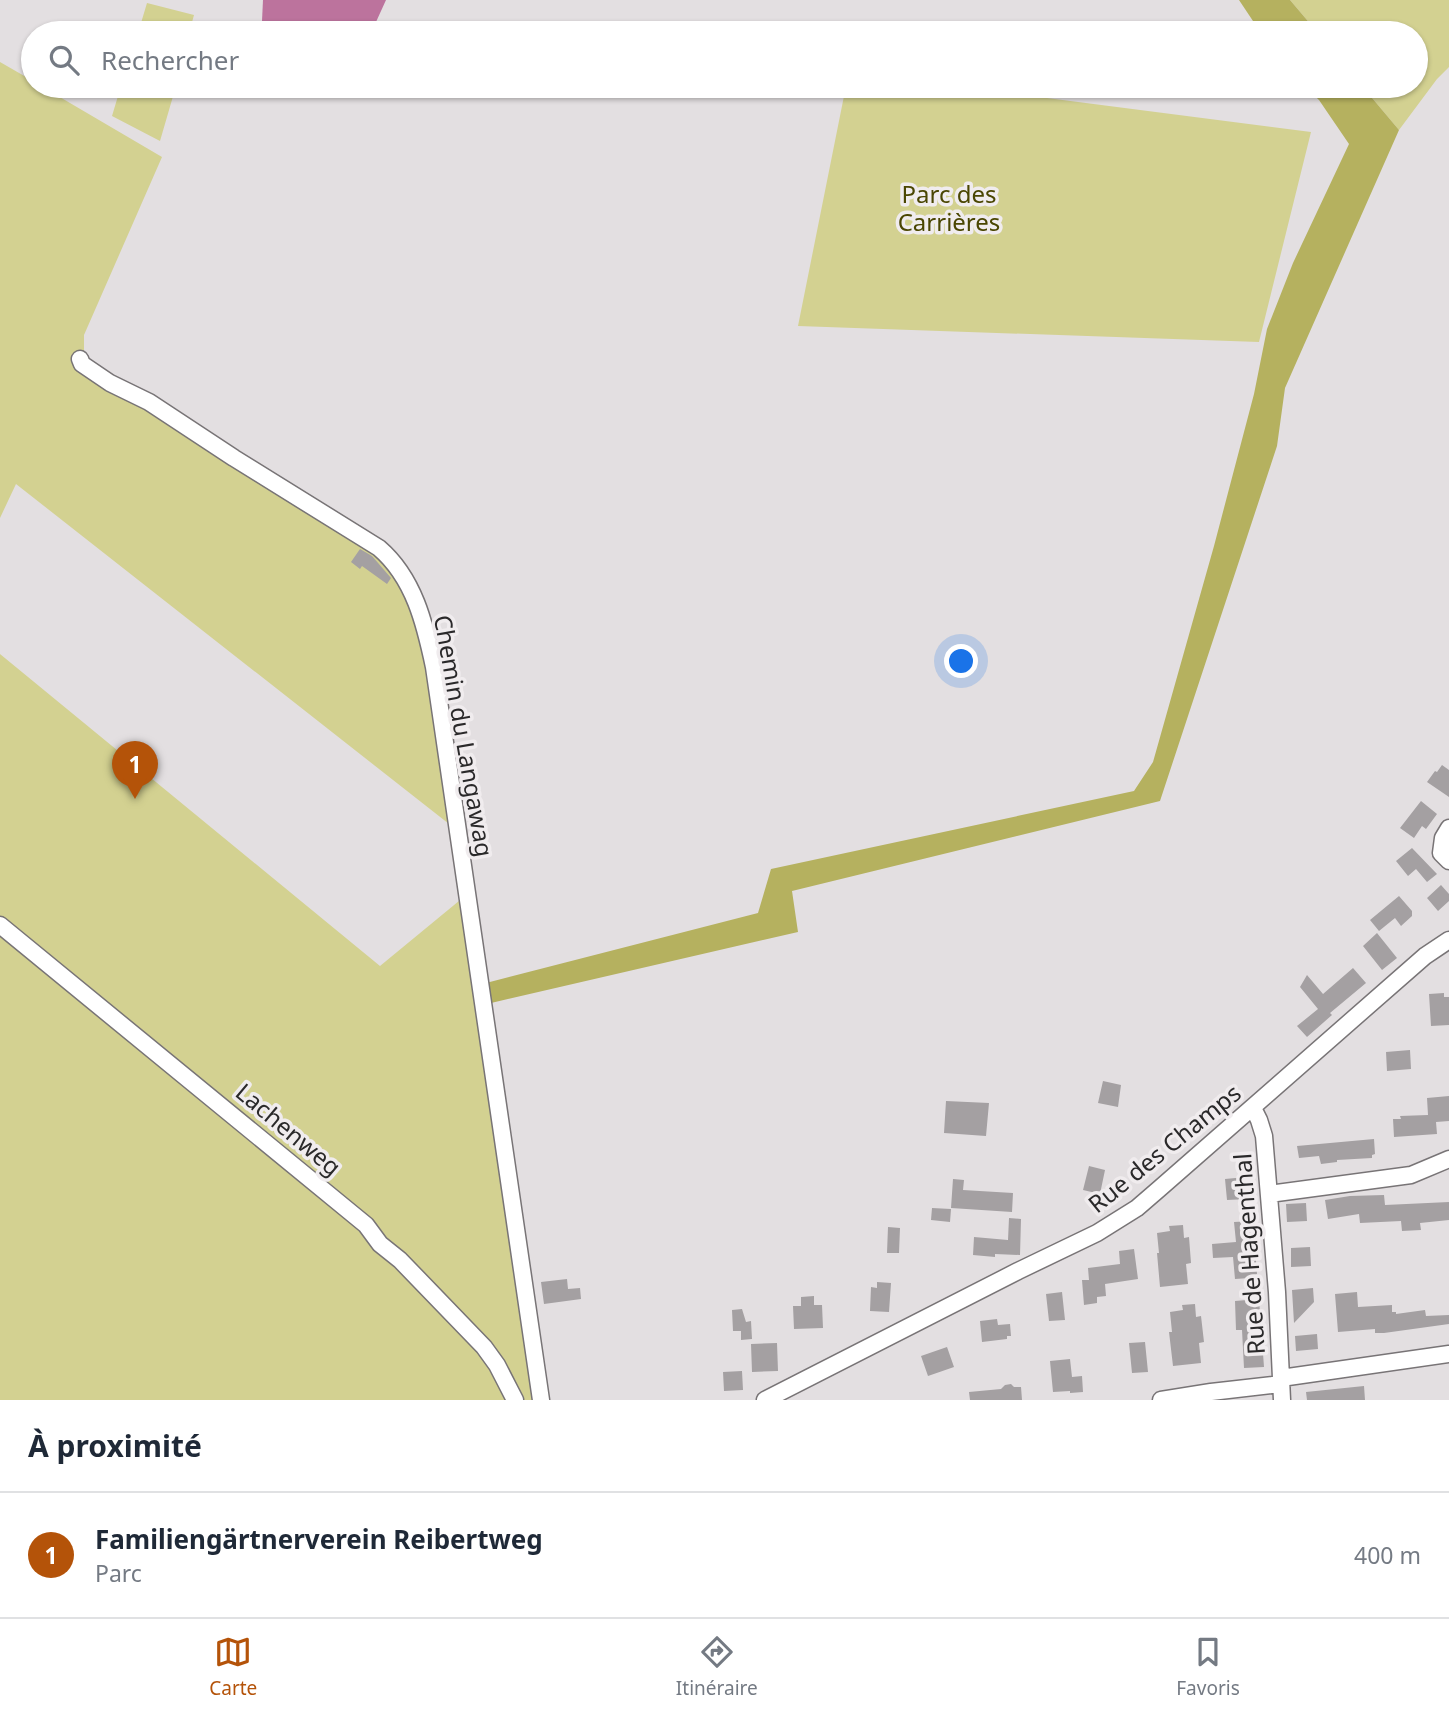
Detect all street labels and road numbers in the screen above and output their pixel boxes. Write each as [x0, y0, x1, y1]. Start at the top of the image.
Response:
street label: Chemin du Langawag [427, 612, 502, 859]
street label: Lachenweg [229, 1075, 349, 1183]
street label: Rue des Champs [1081, 1076, 1247, 1220]
street label: Rue de Hagenthal [1225, 1152, 1272, 1356]

